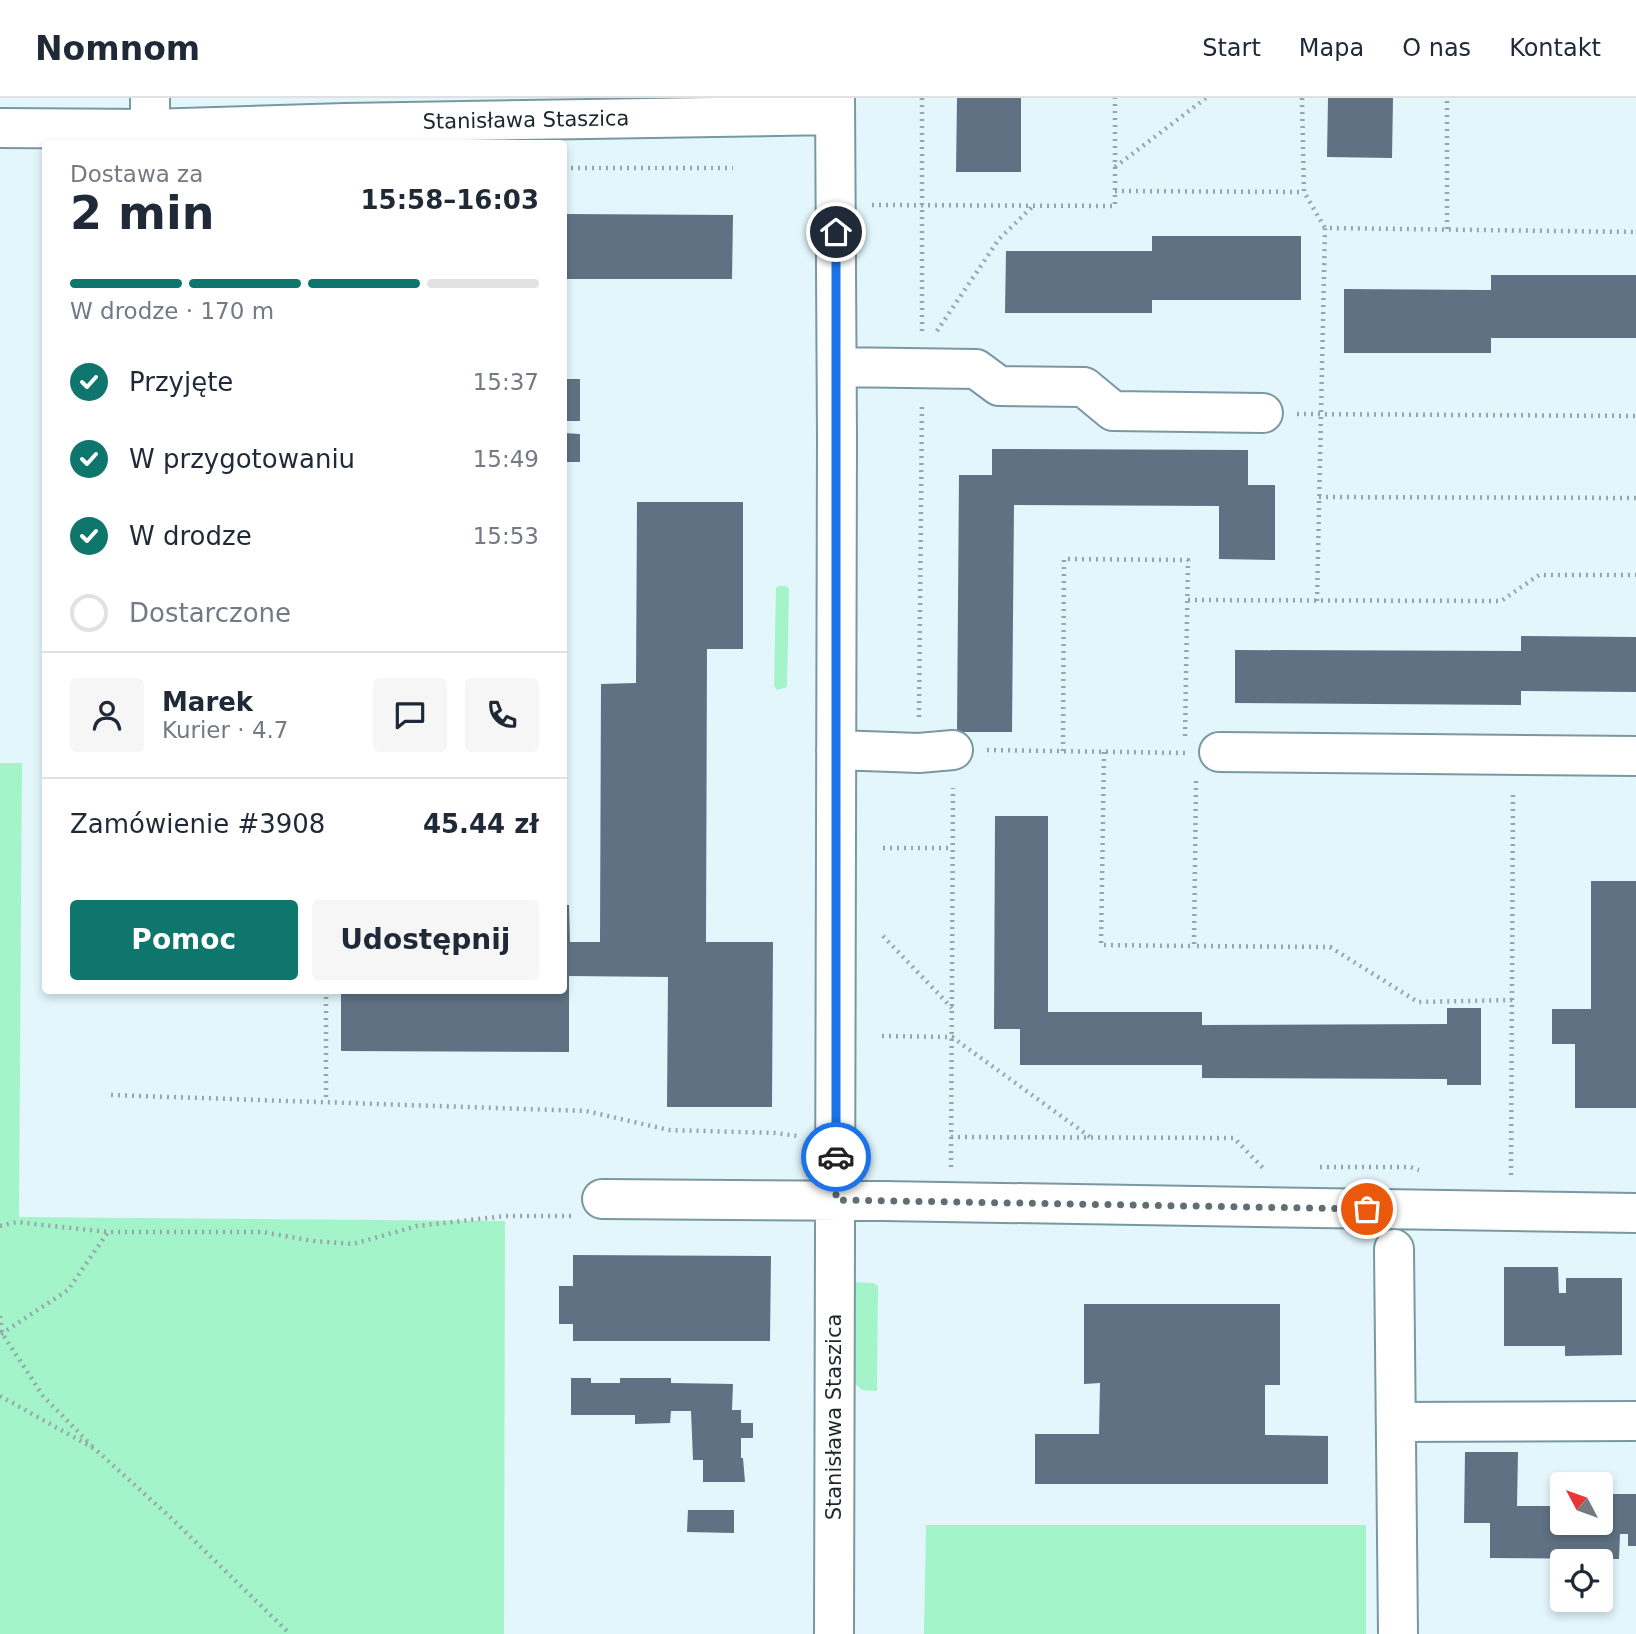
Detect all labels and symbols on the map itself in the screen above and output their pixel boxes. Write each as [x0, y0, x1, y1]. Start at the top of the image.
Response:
street label: Stanisława Staszica [422, 106, 630, 134]
pin [806, 202, 866, 262]
courier [801, 1122, 871, 1192]
pin [1337, 1179, 1397, 1239]
street label: Stanisława Staszica [822, 1314, 846, 1520]
north arrow [1550, 1472, 1614, 1535]

